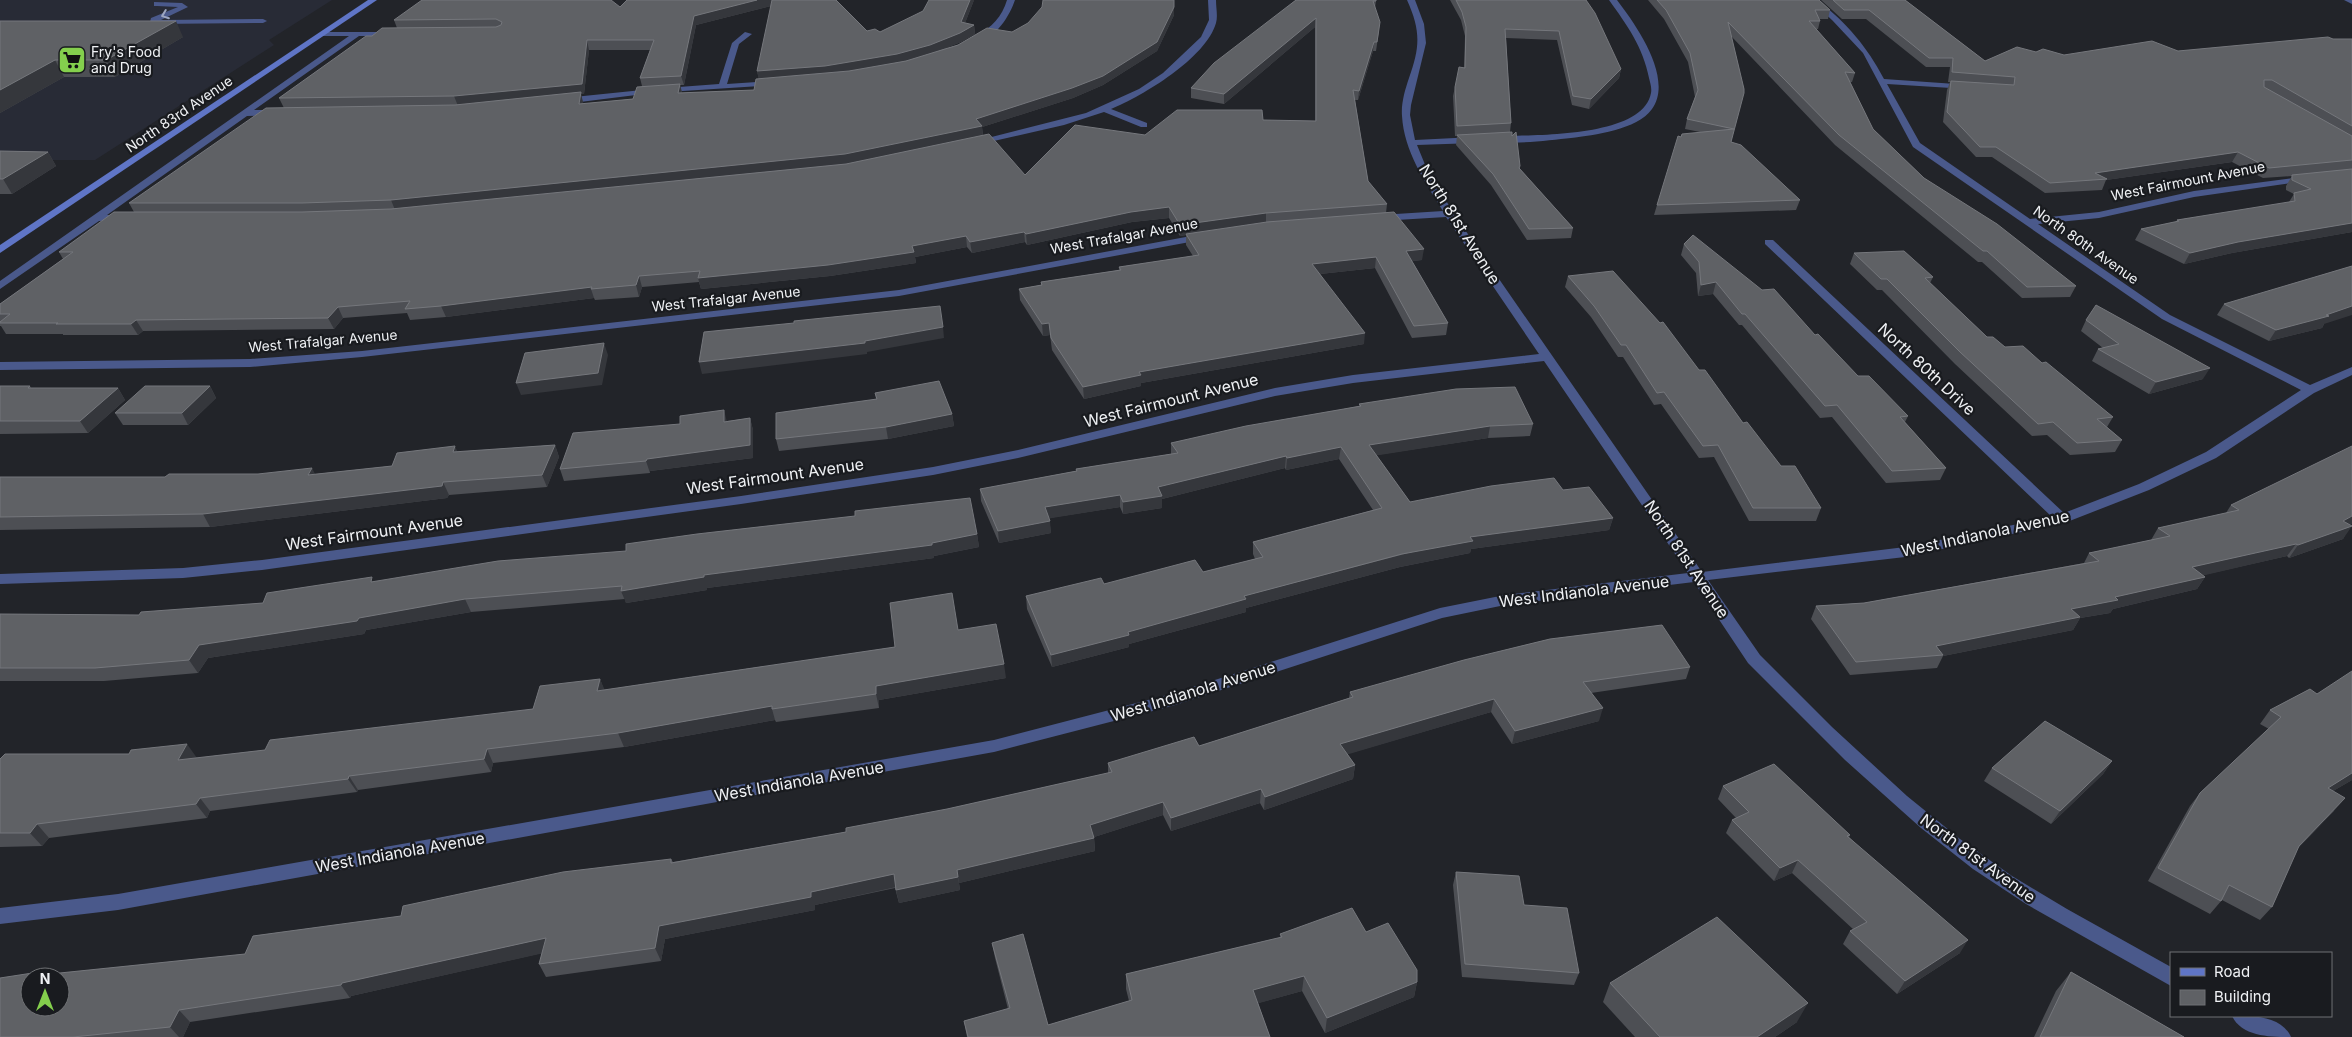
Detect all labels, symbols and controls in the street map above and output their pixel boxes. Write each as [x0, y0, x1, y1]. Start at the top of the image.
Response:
one-way arrow [161, 9, 169, 19]
place label: Fry's Food and Drug [91, 43, 161, 76]
supermarket icon: Fry's Food and Drug [57, 45, 87, 75]
street label: North 83rd Avenue [122, 72, 235, 156]
street label: West Fairmount Avenue [2109, 157, 2266, 204]
street label: North 81st Avenue [1415, 160, 1505, 288]
street label: North 80th Avenue [2030, 202, 2142, 287]
street label: West Trafalgar Avenue [1049, 214, 1199, 257]
street label: West Trafalgar Avenue [651, 282, 801, 315]
street label: North 80th Drive [1874, 319, 1980, 419]
street label: West Trafalgar Avenue [248, 326, 398, 355]
street label: West Fairmount Avenue [1082, 369, 1260, 431]
street label: West Fairmount Avenue [685, 454, 865, 498]
street label: North 81st Avenue [1640, 496, 1734, 622]
street label: West Indianola Avenue [1899, 505, 2071, 561]
street label: West Fairmount Avenue [284, 510, 464, 554]
street label: West Indianola Avenue [1498, 571, 1670, 611]
street label: West Indianola Avenue [1108, 656, 1278, 726]
street label: West Indianola Avenue [713, 756, 885, 806]
street label: North 81st Avenue [1916, 809, 2040, 907]
street label: West Indianola Avenue [314, 827, 486, 877]
legend [2170, 952, 2332, 1017]
text: Road [2214, 962, 2250, 981]
north arrow [20, 967, 70, 1017]
text: N [40, 970, 50, 987]
text: Building [2214, 987, 2271, 1006]

